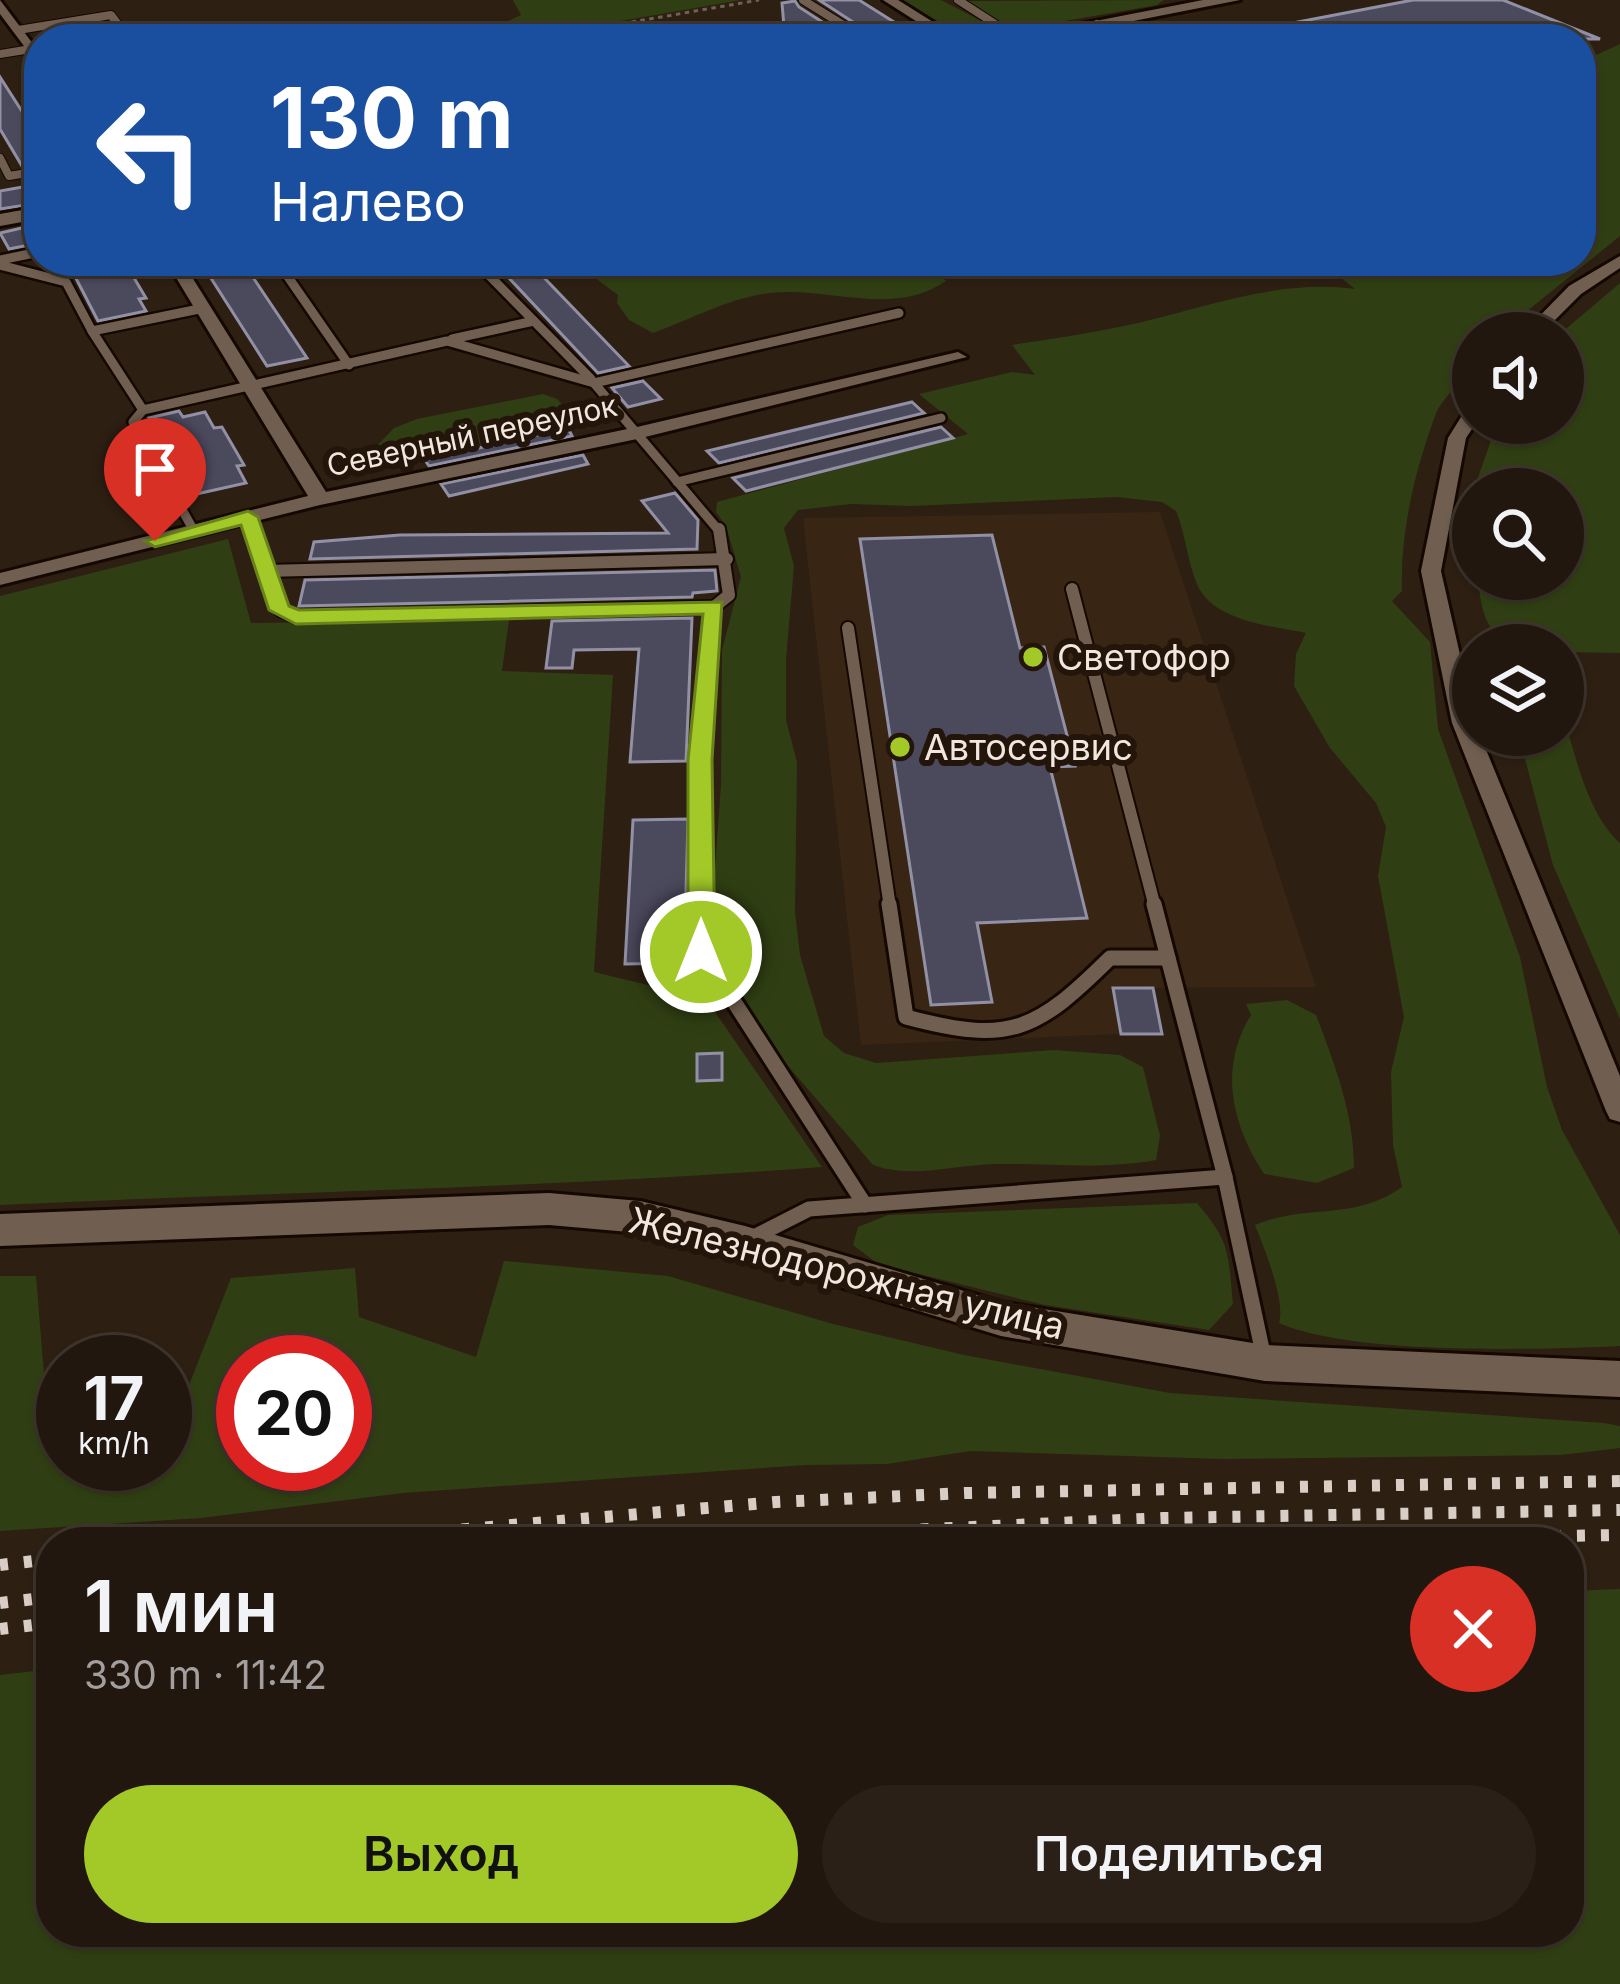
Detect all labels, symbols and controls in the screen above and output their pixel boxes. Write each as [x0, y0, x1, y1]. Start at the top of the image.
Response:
text: 130 m [270, 67, 514, 168]
icon: left [72, 72, 228, 228]
text: Налево [270, 169, 466, 234]
map controls [1452, 312, 1584, 756]
button: sound [1452, 312, 1584, 444]
street label: Северный переулок [323, 387, 620, 483]
pin [104, 418, 206, 541]
icon: arrive [122, 436, 188, 502]
button: search [1452, 468, 1584, 600]
button: layers [1452, 624, 1584, 756]
place label: Светофор [1057, 635, 1231, 679]
marker: Светофор [1020, 644, 1046, 670]
place label: Автосервис [924, 725, 1133, 769]
marker: Автосервис [887, 734, 913, 760]
position arrow [638, 889, 764, 1015]
street label: Железнодорожная улица [625, 1198, 1069, 1348]
speed limit sign: 20 [216, 1335, 372, 1491]
text: 17 [84, 1362, 144, 1434]
text: km/h [78, 1425, 150, 1461]
text: 1 мин [84, 1562, 278, 1649]
button: close [1410, 1566, 1536, 1692]
text: 330 m · 11:42 [84, 1651, 327, 1698]
button: Выход [84, 1785, 798, 1923]
button: Поделиться [822, 1785, 1536, 1923]

